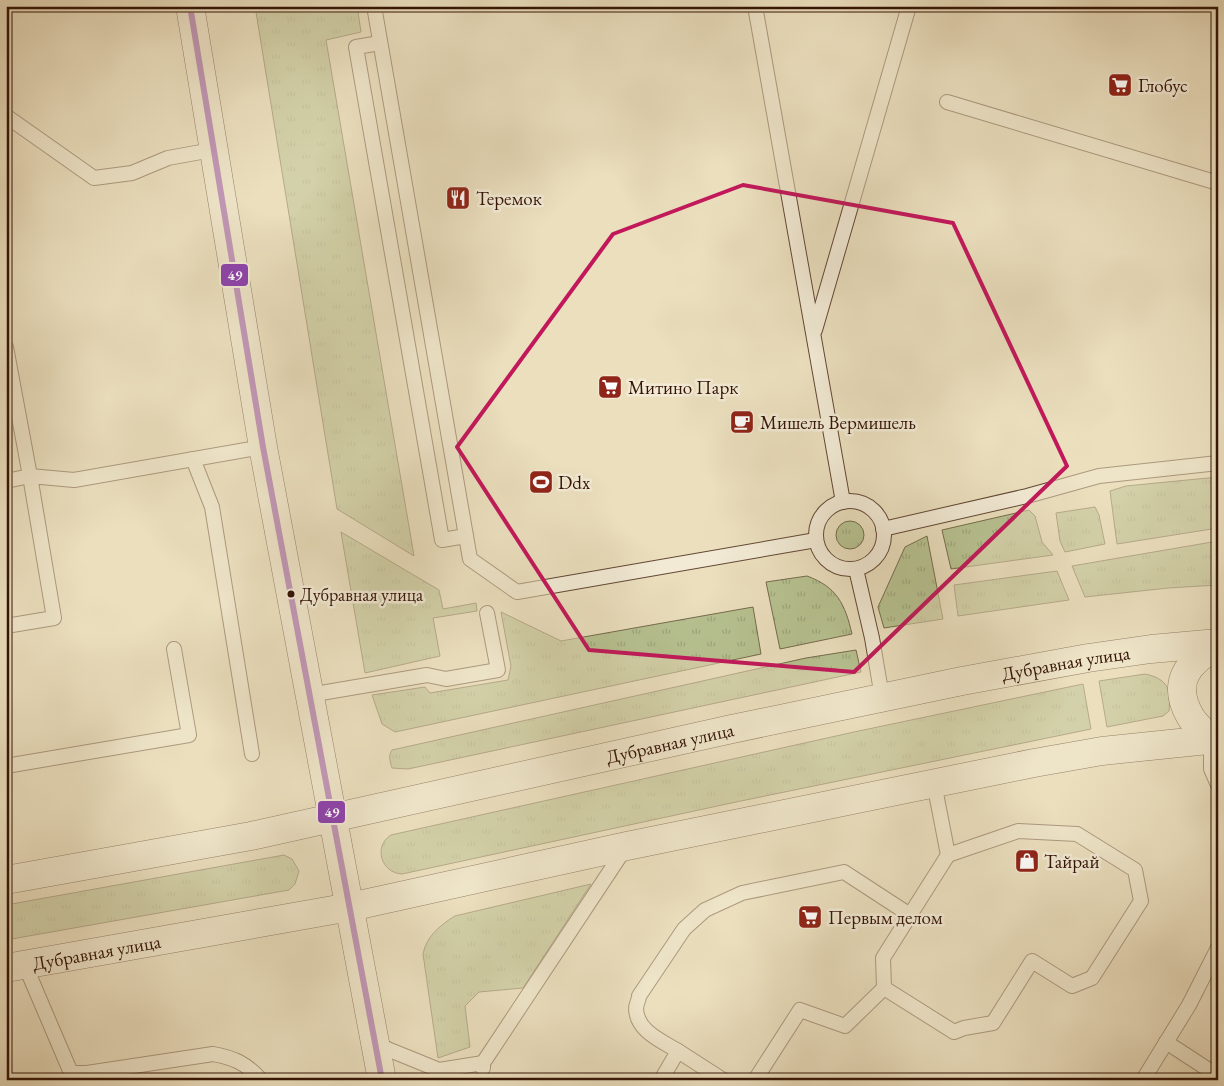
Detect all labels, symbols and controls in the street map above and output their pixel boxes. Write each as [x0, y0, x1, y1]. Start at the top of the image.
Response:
supermarket icon: Глобус [1107, 72, 1133, 98]
place label: Глобус [1138, 73, 1188, 98]
restaurant icon: Теремок [445, 185, 471, 211]
place label: Теремок [476, 186, 542, 211]
line badge: 49 [220, 263, 249, 287]
text: 49 [228, 266, 243, 284]
supermarket icon: Митино Парк [597, 374, 623, 400]
place label: Митино Парк [628, 375, 738, 400]
cafe icon: Мишель Вермишель [729, 409, 755, 435]
place label: Мишель Вермишель [760, 410, 916, 435]
sports icon: Ddx [528, 469, 554, 495]
place label: Ddx [558, 470, 591, 495]
place label: Дубравная улица [300, 583, 424, 606]
marker: Дубравная улица [286, 589, 296, 599]
street label: Дубравная улица [999, 640, 1132, 686]
street label: Дубравная улица [604, 716, 736, 769]
line badge: 49 [317, 800, 346, 824]
text: 49 [325, 803, 340, 821]
shop icon: Тайрай [1014, 848, 1040, 874]
place label: Тайрай [1044, 849, 1099, 874]
supermarket icon: Первым делом [797, 904, 823, 930]
place label: Первым делом [828, 905, 943, 930]
street label: Дубравная улица [30, 928, 163, 976]

